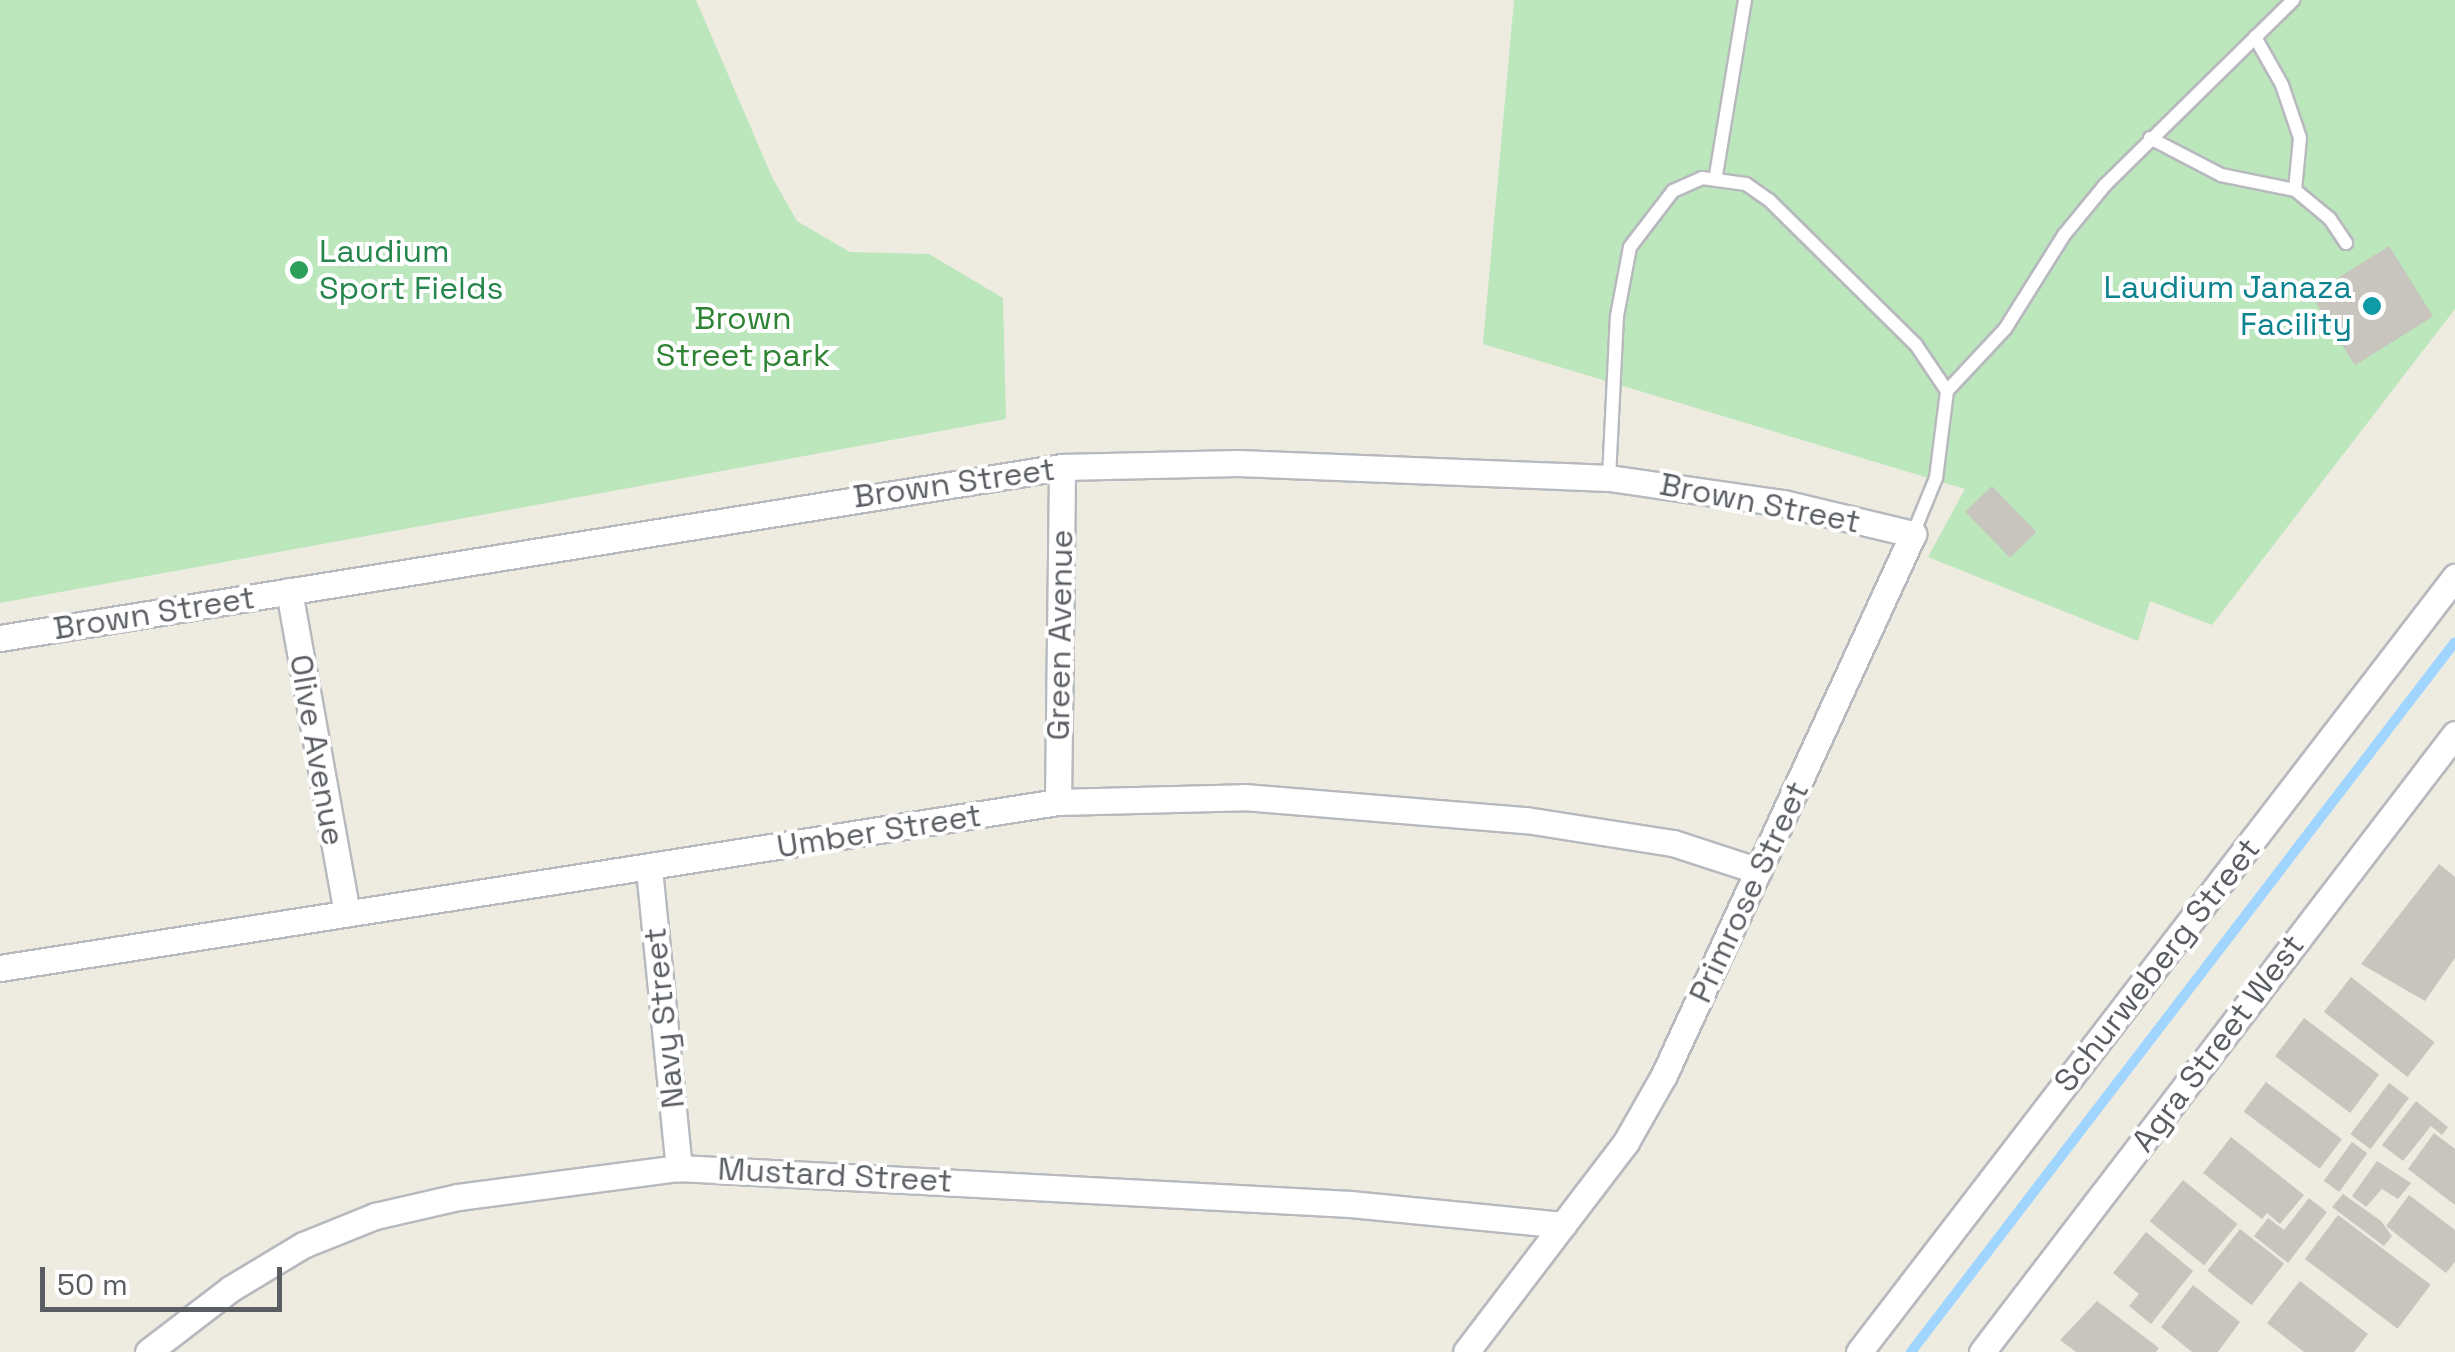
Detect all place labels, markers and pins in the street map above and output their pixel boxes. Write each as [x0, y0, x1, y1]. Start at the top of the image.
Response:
place label: Laudium Sport Fields [319, 233, 503, 308]
marker: Laudium Sport Fields [288, 259, 310, 281]
place label: Laudium Janaza Facility [2104, 269, 2352, 344]
marker: Laudium Janaza Facility [2361, 295, 2383, 317]

